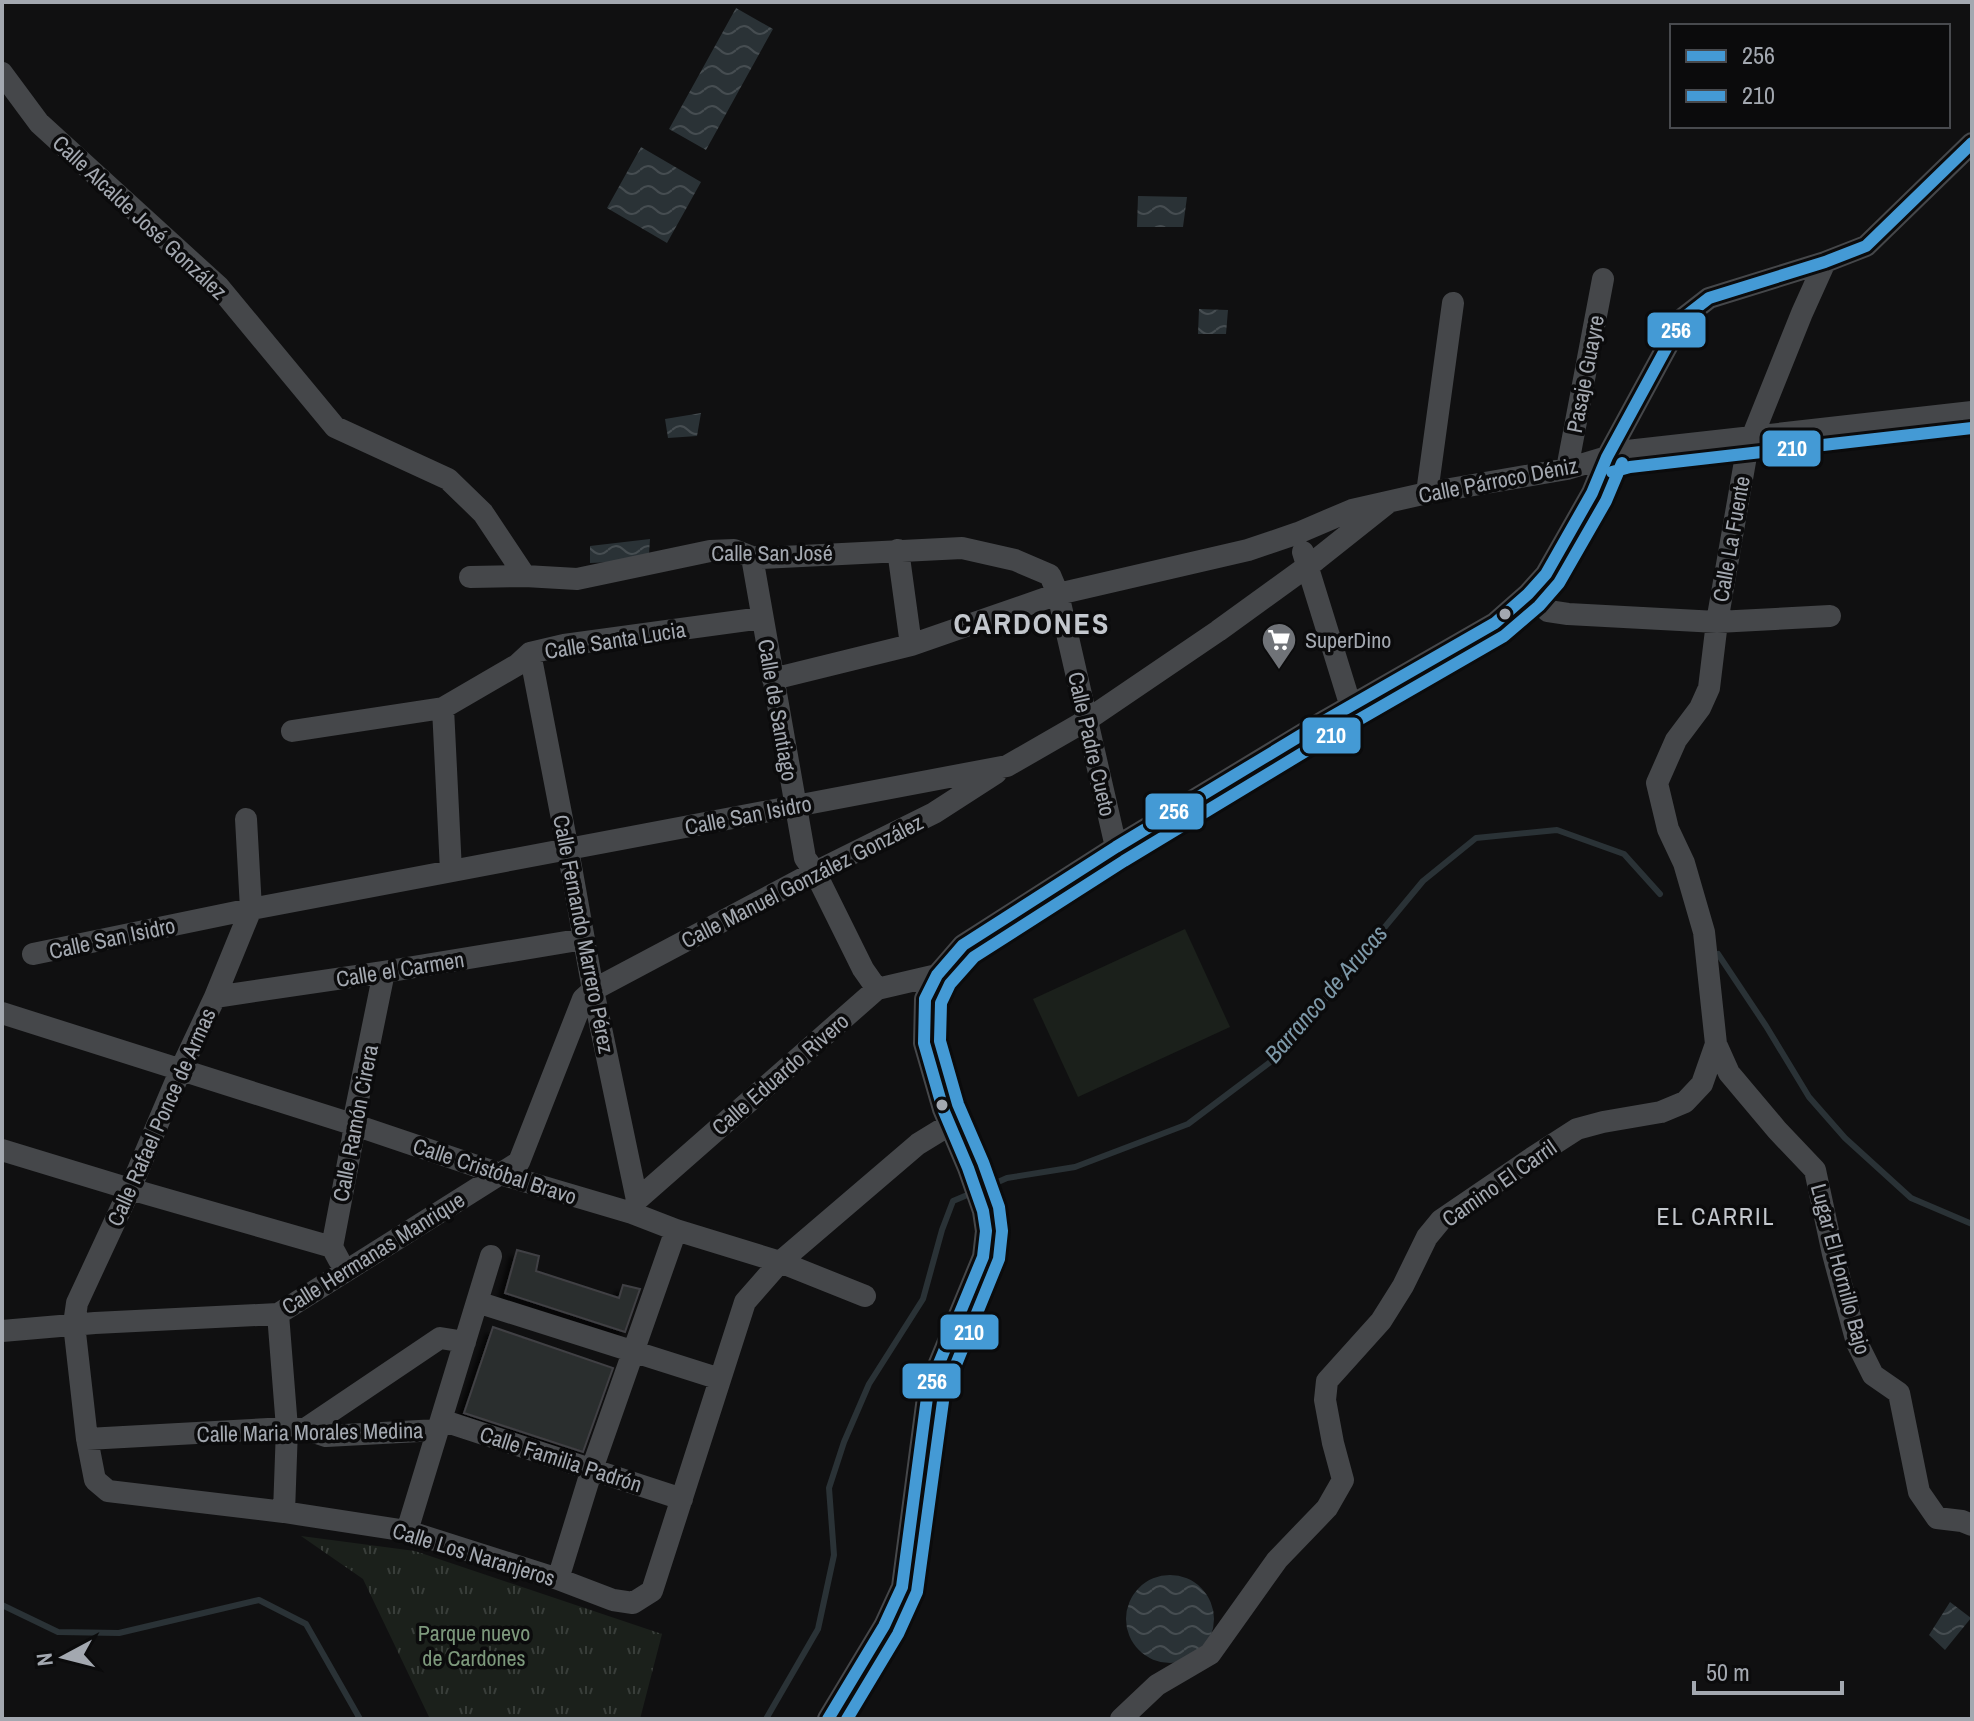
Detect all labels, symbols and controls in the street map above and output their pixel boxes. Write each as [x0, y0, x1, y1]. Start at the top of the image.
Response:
legend [1670, 24, 1950, 128]
text: 256 [1742, 39, 1775, 71]
text: 210 [1742, 79, 1775, 111]
street label: Calle Alcalde José González [46, 128, 234, 306]
line badge: 256 [1646, 311, 1707, 349]
street label: Pasaje Guayre [1559, 313, 1611, 435]
text: 256 [1661, 315, 1691, 345]
line badge: 210 [1761, 429, 1822, 468]
text: 210 [1777, 433, 1807, 463]
street label: Calle Párroco Déniz [1416, 450, 1580, 510]
street label: Calle La Fuente [1705, 474, 1757, 604]
street label: Calle San José [711, 538, 833, 568]
district label: CARDONES [954, 603, 1110, 643]
unlabelled marker [1497, 606, 1513, 622]
street label: Calle Santa Lucia [542, 614, 688, 666]
supermarket icon: SuperDino [1260, 621, 1298, 671]
place label: SuperDino [1305, 625, 1391, 655]
street label: Calle de Santiago [751, 637, 805, 783]
street label: Calle Padre Cueto [1061, 669, 1123, 819]
line badge: 210 [1301, 716, 1362, 755]
text: 210 [1316, 720, 1346, 750]
street label: Calle San Isidro [682, 788, 814, 842]
line badge: 256 [1144, 792, 1205, 831]
text: 256 [1159, 796, 1189, 826]
street label: Calle Manuel González González [676, 807, 928, 955]
street label: Calle Fernando Marrero Pérez [546, 812, 622, 1056]
street label: Calle San Isidro [46, 910, 178, 966]
water label: Barranco de Arucas [1257, 918, 1394, 1069]
street label: Calle el Carmen [334, 944, 466, 994]
street label: Calle Rafael Ponce de Armas [99, 1003, 223, 1231]
street label: Calle Eduardo Rivero [705, 1006, 855, 1142]
street label: Calle Ramón Cirera [325, 1042, 385, 1204]
unlabelled marker [934, 1097, 950, 1113]
street label: Calle Cristóbal Bravo [409, 1130, 581, 1212]
street label: Camino El Carril [1436, 1132, 1562, 1234]
street label: Lugar El Hornillo Bajo [1804, 1180, 1878, 1358]
street label: Calle Hermanas Manrique [276, 1184, 470, 1322]
district label: EL CARRIL [1657, 1200, 1776, 1232]
line badge: 210 [939, 1313, 1000, 1351]
text: 210 [954, 1317, 984, 1347]
line badge: 256 [901, 1362, 962, 1400]
text: 256 [917, 1366, 947, 1396]
street label: Calle Maria Morales Medina [196, 1415, 424, 1449]
street label: Calle Familia Padrón [476, 1419, 646, 1499]
street label: Calle Los Naranjeros [389, 1515, 559, 1593]
north arrow [24, 1617, 104, 1697]
park label: Parque nuevo de Cardones [418, 1618, 530, 1673]
scale bar [1694, 1645, 1842, 1695]
text: N [28, 1651, 60, 1668]
text: 50 m [1706, 1656, 1750, 1688]

